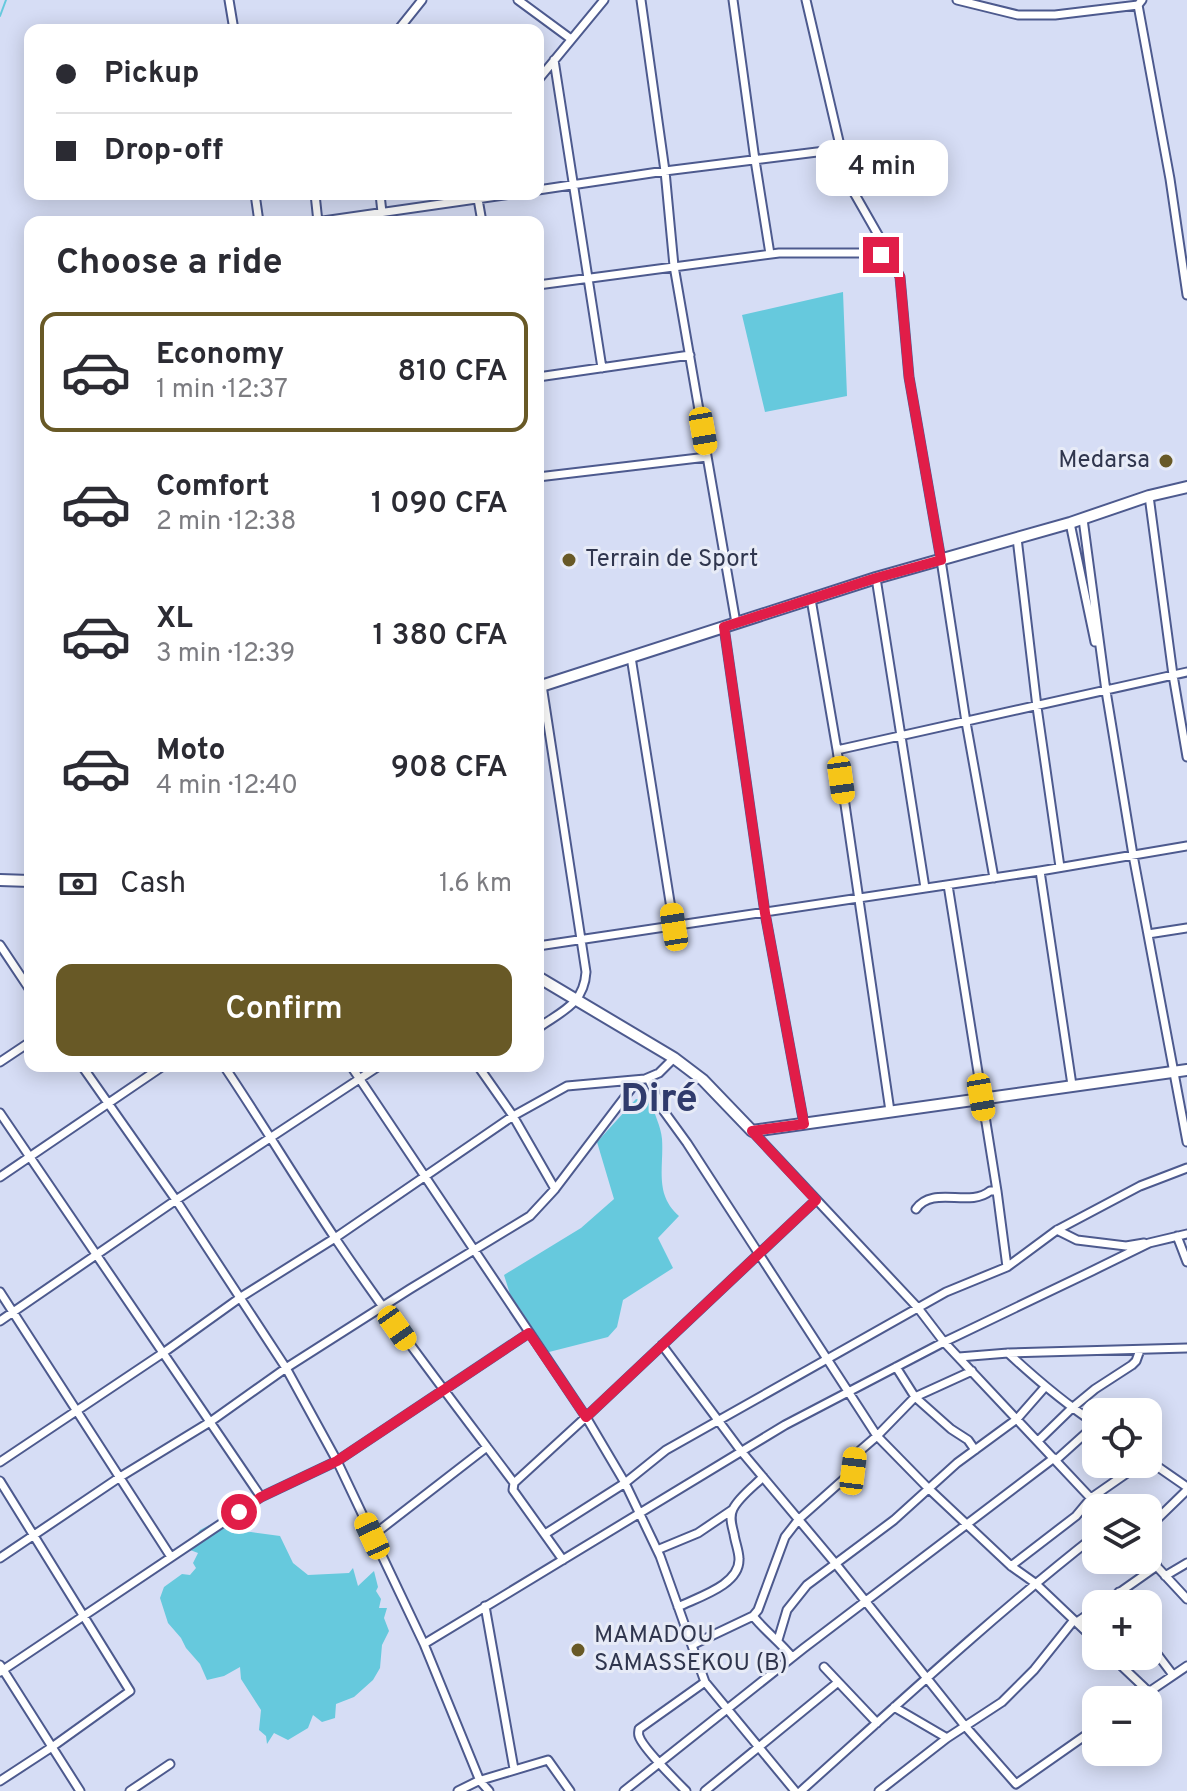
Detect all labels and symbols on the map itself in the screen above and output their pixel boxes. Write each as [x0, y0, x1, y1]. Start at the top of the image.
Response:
callout: 4 min [815, 139, 947, 195]
route end [863, 237, 899, 273]
car [687, 405, 719, 457]
place label: Medarsa [1058, 446, 1150, 476]
marker: Medarsa [1157, 452, 1175, 470]
place label: Terrain de Sport [585, 545, 758, 575]
marker: Terrain de Sport [560, 551, 578, 569]
car [826, 755, 856, 805]
car [658, 901, 690, 953]
car [965, 1071, 997, 1123]
district label: Diré [620, 1076, 698, 1126]
car [373, 1301, 421, 1355]
car [838, 1446, 868, 1496]
route start [221, 1494, 257, 1530]
car [351, 1509, 393, 1563]
place label: MAMADOU SAMASSEKOU (B) [594, 1621, 788, 1679]
marker: MAMADOU SAMASSEKOU (B) [569, 1641, 587, 1659]

